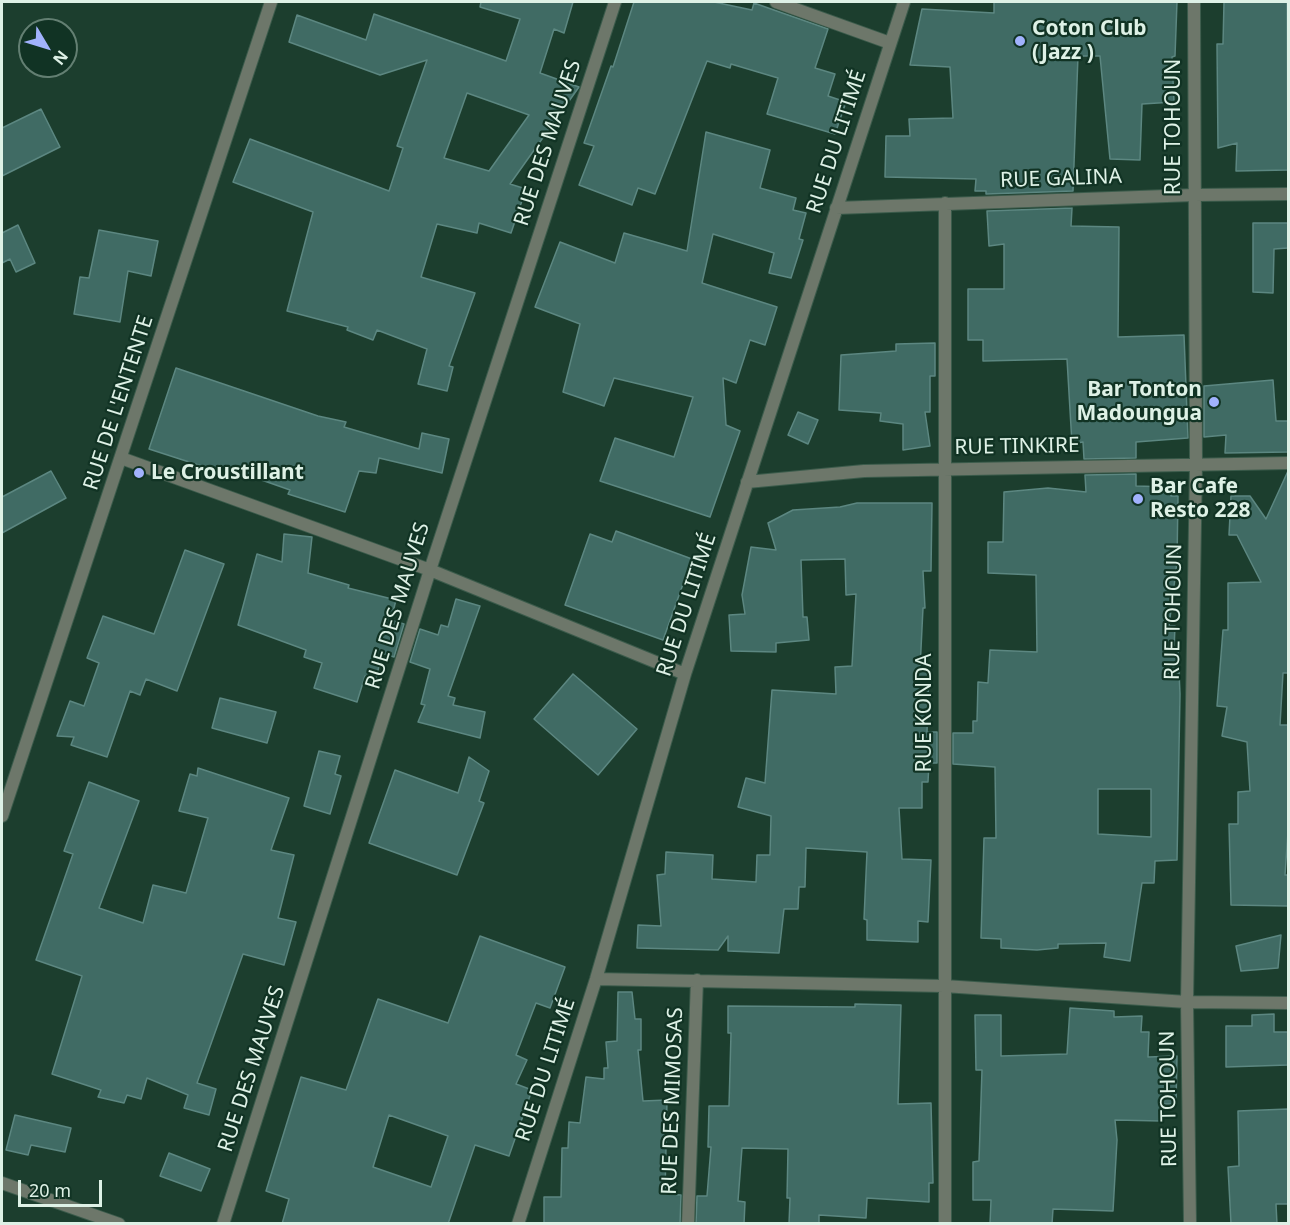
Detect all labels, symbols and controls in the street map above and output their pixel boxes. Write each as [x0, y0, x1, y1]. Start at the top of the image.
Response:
place label: Coton Club (Jazz ) [1032, 16, 1147, 66]
north arrow [18, 18, 78, 78]
marker: Coton Club (Jazz ) [1013, 34, 1027, 48]
text: N [48, 46, 73, 70]
street label: RUE DES MAUVES [509, 57, 587, 229]
street label: RUE TOHOUN [1161, 59, 1187, 195]
street label: RUE DU LITIMÉ [802, 67, 872, 217]
street label: RUE GALINA [1000, 164, 1122, 194]
street label: RUE DE L'ENTENTE [79, 312, 159, 494]
place label: Bar Tonton Madoungua [1076, 377, 1202, 427]
marker: Bar Tonton Madoungua [1207, 395, 1221, 409]
street label: RUE TINKIRE [954, 433, 1080, 461]
place label: Le Croustillant [151, 460, 304, 486]
marker: Le Croustillant [132, 466, 146, 480]
place label: Bar Cafe Resto 228 [1150, 474, 1251, 524]
marker: Bar Cafe Resto 228 [1131, 492, 1145, 506]
street label: RUE DES MAUVES [361, 520, 435, 692]
street label: RUE DU LITIMÉ [652, 530, 722, 680]
street label: RUE TOHOUN [1160, 544, 1188, 680]
street label: RUE KONDA [912, 654, 938, 772]
street label: RUE DES MAUVES [213, 983, 291, 1155]
street label: RUE DU LITIMÉ [511, 995, 581, 1145]
street label: RUE DES MIMOSAS [657, 1007, 689, 1195]
street label: RUE TOHOUN [1155, 1031, 1183, 1167]
scale bar [21, 1168, 105, 1206]
text: 20 m [29, 1178, 71, 1202]

